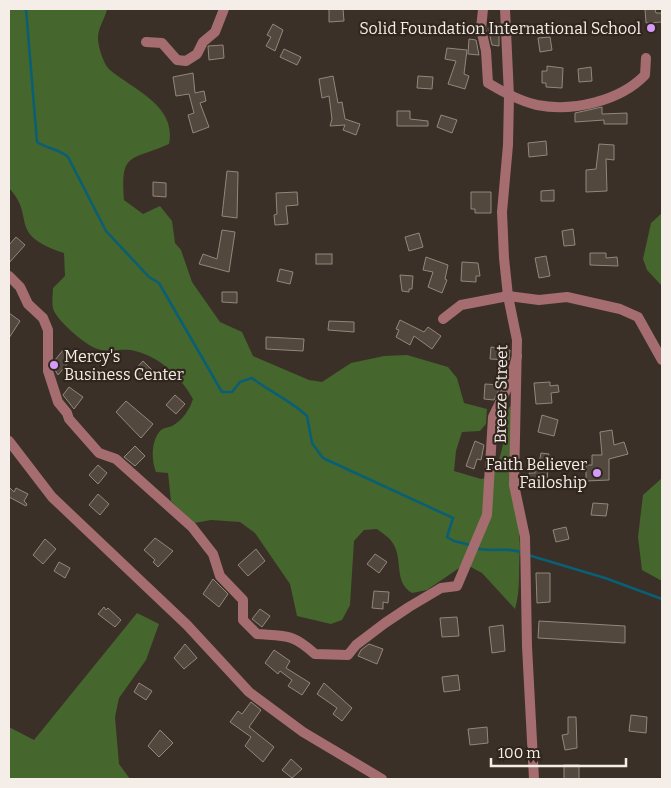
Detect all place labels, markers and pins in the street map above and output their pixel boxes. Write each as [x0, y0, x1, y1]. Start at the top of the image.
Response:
place label: Solid Foundation International School [359, 19, 641, 38]
marker: Solid Foundation International School [645, 22, 657, 34]
place label: Mercy's Business Center [64, 347, 184, 384]
marker: Mercy's Business Center [48, 359, 60, 371]
place label: Faith Believer Failoship [486, 455, 587, 492]
marker: Faith Believer Failoship [591, 467, 603, 479]

